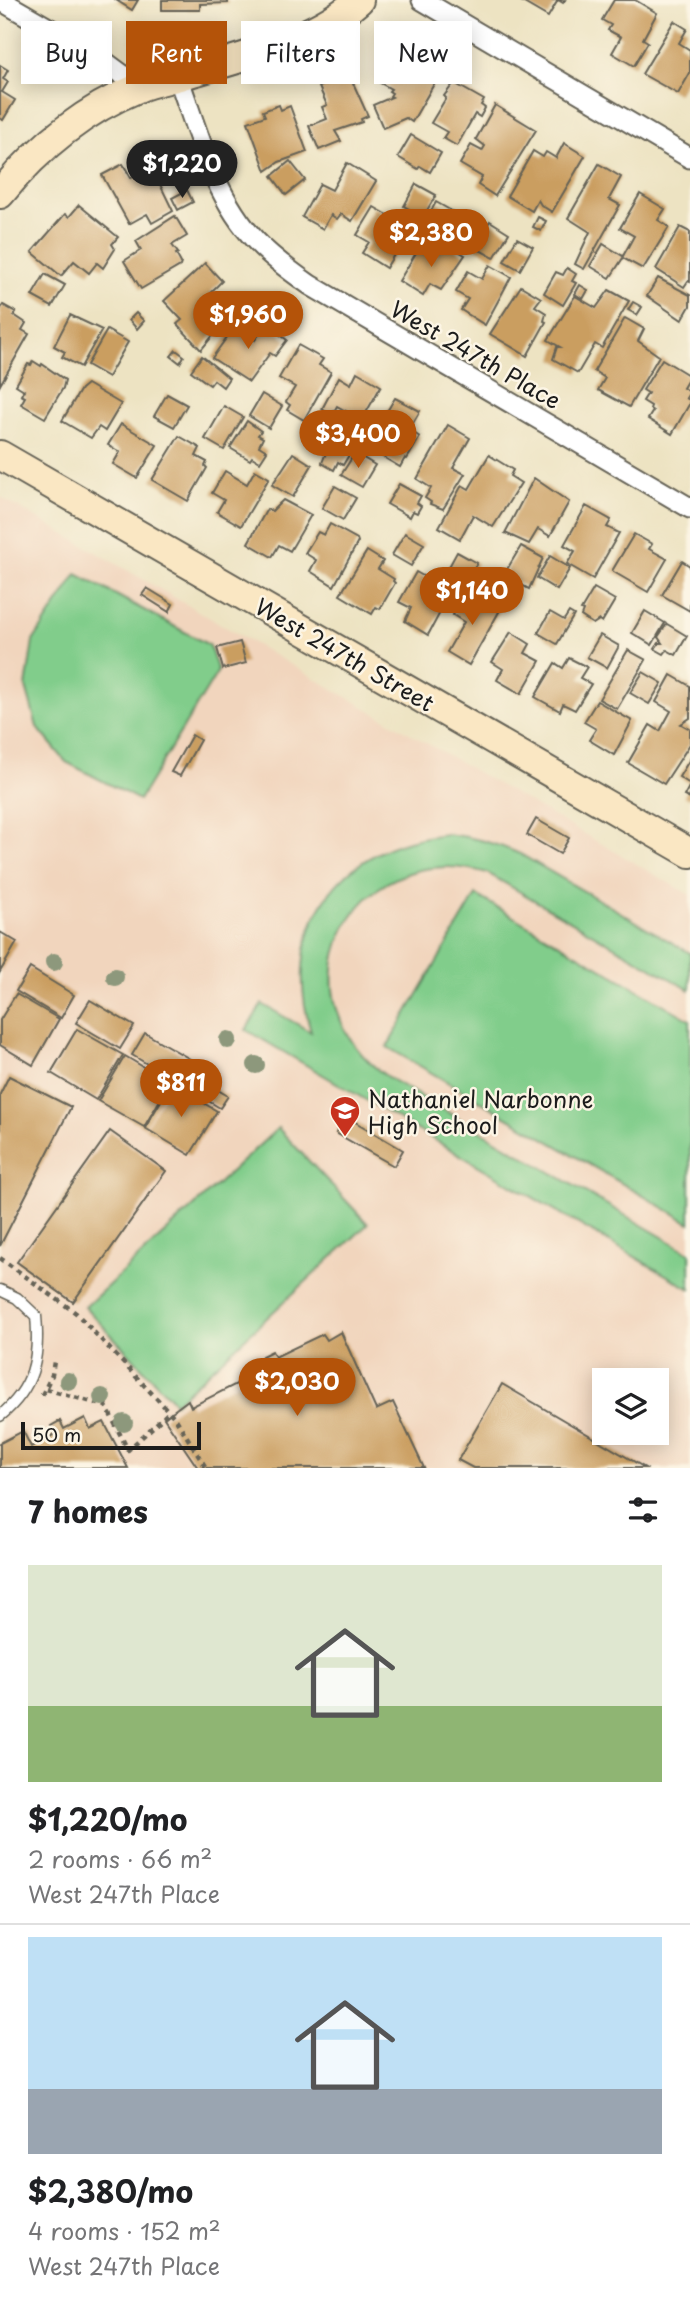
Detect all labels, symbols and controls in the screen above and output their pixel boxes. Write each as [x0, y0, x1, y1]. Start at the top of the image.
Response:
chip: Buy [21, 21, 112, 84]
chip: Rent [126, 21, 227, 84]
chip: Filters [241, 21, 360, 84]
chip: New [374, 21, 472, 84]
pin: $1,220 [125, 140, 239, 200]
text: $1,220 [142, 145, 222, 180]
pin: $2,380 [374, 210, 488, 269]
text: $2,380 [389, 214, 473, 249]
street label: West 247th Place [384, 291, 568, 417]
pin: $1,960 [191, 292, 305, 351]
text: $1,960 [209, 296, 287, 331]
pin: $3,400 [301, 410, 415, 470]
text: $3,400 [315, 415, 401, 450]
pin: $1,140 [415, 568, 529, 627]
text: $1,140 [436, 572, 508, 607]
street label: West 247th Street [249, 588, 441, 720]
pin: $811 [140, 1060, 222, 1119]
text: $811 [156, 1064, 206, 1099]
place label: Nathaniel Narbonne High School [368, 1081, 593, 1142]
school or university icon: Nathaniel Narbonne High School [328, 1094, 362, 1138]
pin: $2,030 [240, 1358, 354, 1418]
text: $2,030 [255, 1363, 339, 1398]
map controls [592, 1368, 669, 1445]
button: layers [592, 1368, 669, 1445]
scale bar [21, 1419, 201, 1451]
text: 50 m [32, 1420, 81, 1448]
text: 7 homes [28, 1488, 148, 1533]
icon: filters [624, 1491, 662, 1529]
icon: home [282, 1610, 408, 1736]
text: $1,220/mo [28, 1796, 188, 1841]
text: 2 rooms · 66 m² [28, 1841, 212, 1876]
text: West 247th Place [28, 1876, 220, 1911]
icon: home [282, 1982, 408, 2108]
text: $2,380/mo [28, 2168, 193, 2213]
text: 4 rooms · 152 m² [28, 2213, 221, 2248]
text: West 247th Place [28, 2248, 220, 2283]

